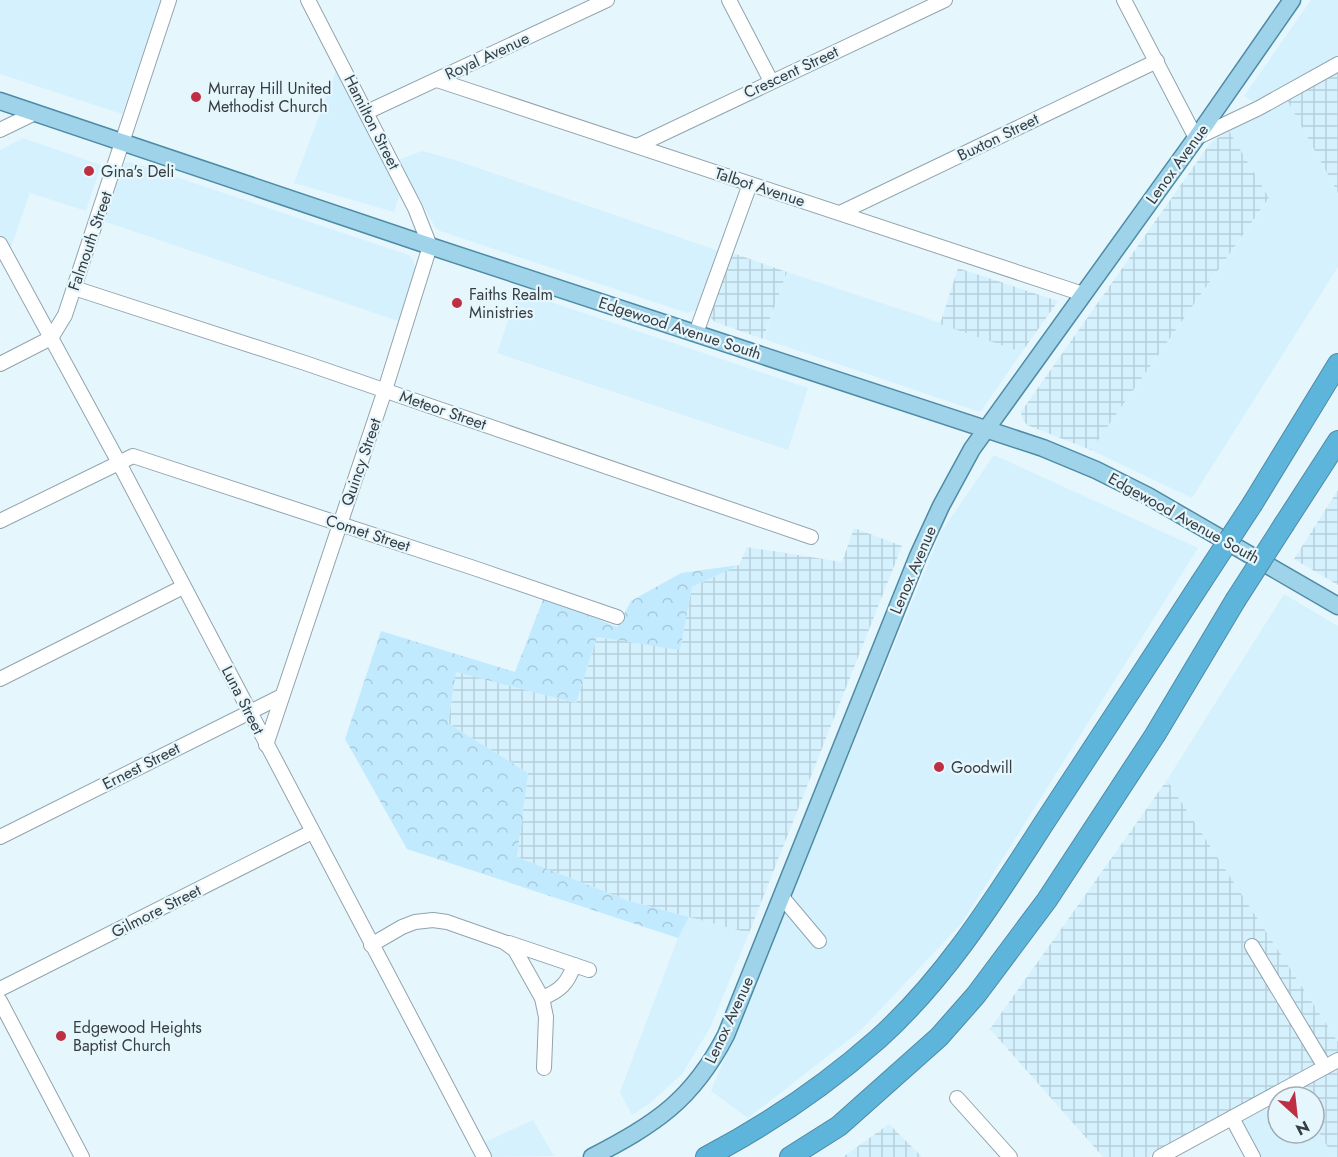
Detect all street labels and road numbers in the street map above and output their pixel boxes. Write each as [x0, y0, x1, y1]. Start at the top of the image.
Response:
street label: Royal Avenue [441, 26, 533, 86]
street label: Crescent Street [740, 40, 842, 104]
street label: Hamilton Street [338, 71, 406, 173]
street label: Buxton Street [953, 107, 1043, 167]
street label: Lenox Avenue [1140, 119, 1214, 209]
street label: Talbot Avenue [712, 162, 808, 212]
street label: Falmouth Street [62, 188, 118, 294]
street label: Edgewood Avenue South [596, 291, 764, 365]
street label: Meteor Street [396, 384, 490, 436]
street label: Quincy Street [335, 415, 387, 509]
street label: Edgewood Avenue South [1104, 467, 1264, 569]
street label: Comet Street [323, 509, 413, 557]
street label: Lenox Avenue [884, 522, 942, 618]
street label: Luna Street [216, 662, 270, 738]
street label: Ernest Street [98, 737, 184, 795]
street label: Gilmore Street [107, 878, 205, 943]
street label: Lenox Avenue [699, 973, 759, 1067]

